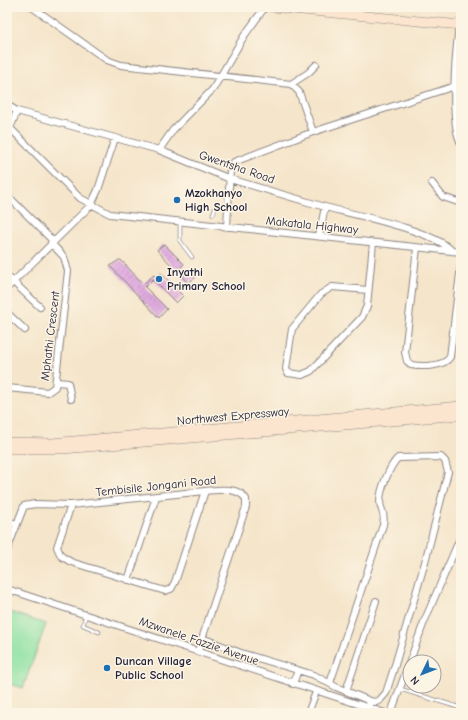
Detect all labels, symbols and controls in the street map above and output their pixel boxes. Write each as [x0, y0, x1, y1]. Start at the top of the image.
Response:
street label: Gwentsha Road [197, 147, 277, 187]
place label: Mzokhanyo High School [185, 186, 247, 214]
marker: Mzokhanyo High School [172, 195, 182, 205]
street label: Makatala Highway [265, 213, 360, 237]
place label: Inyathi Primary School [167, 265, 245, 293]
marker: Inyathi Primary School [154, 274, 164, 284]
street label: Mphathi Crescent [38, 290, 63, 382]
street label: Northwest Expressway [176, 404, 290, 428]
street label: Tembisile Jongani Road [95, 473, 217, 499]
street label: Mzwanele Fazzie Avenue [137, 614, 261, 668]
place label: Duncan Village Public School [115, 654, 191, 682]
north arrow [402, 654, 442, 694]
marker: Duncan Village Public School [102, 663, 112, 673]
text: N [408, 673, 422, 688]

